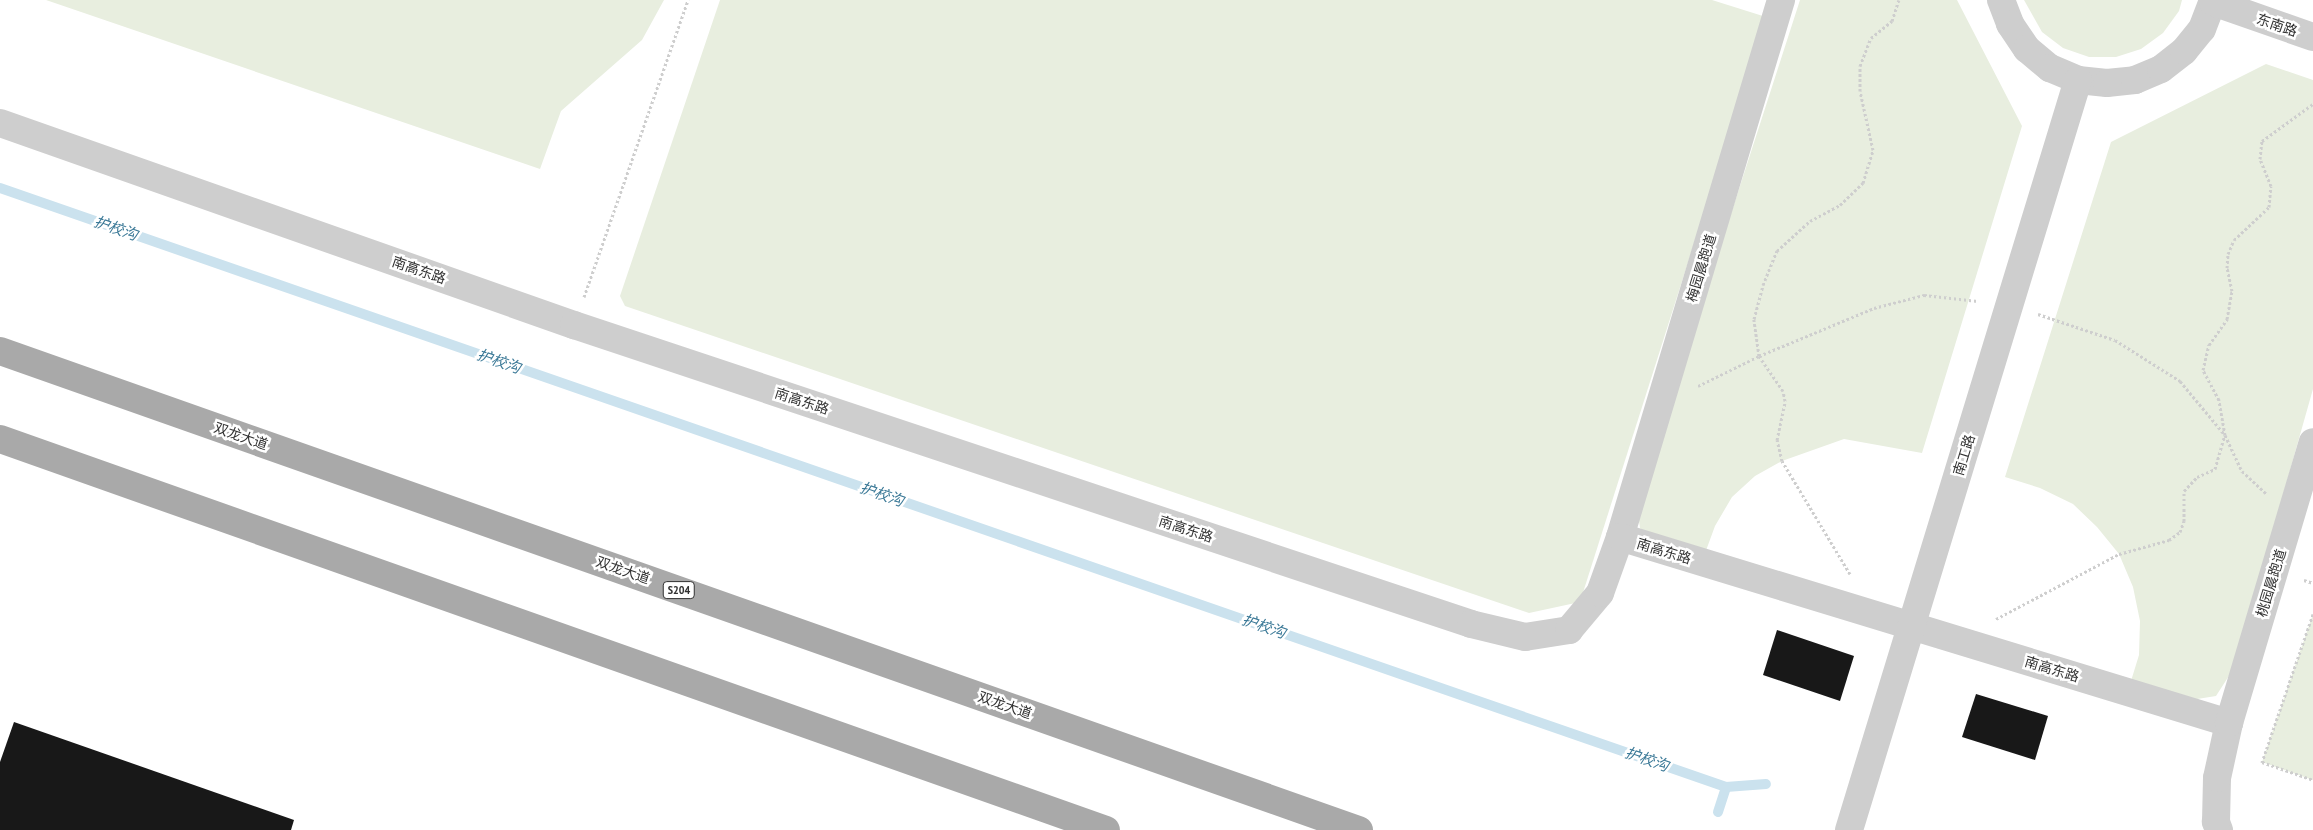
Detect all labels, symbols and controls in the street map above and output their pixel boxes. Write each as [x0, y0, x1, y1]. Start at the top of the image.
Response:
street label: 东南路 [2254, 10, 2300, 40]
water label: 护校沟 [92, 212, 140, 244]
street label: 梅园晨跑道 [1683, 232, 1719, 304]
street label: 南高东路 [390, 253, 448, 287]
water label: 护校沟 [475, 345, 523, 377]
street label: 南高东路 [773, 384, 831, 418]
street label: 双龙大道 [212, 419, 270, 453]
street label: 南工路 [1950, 432, 1978, 478]
water label: 护校沟 [858, 478, 906, 510]
street label: 南高东路 [1157, 512, 1215, 546]
street label: 南高东路 [1635, 535, 1693, 567]
street label: 桃园晨跑道 [2253, 547, 2289, 619]
street label: 双龙大道 [594, 553, 652, 587]
road number: S204 [663, 580, 695, 600]
water label: 护校沟 [1240, 610, 1288, 642]
street label: 南高东路 [2023, 653, 2081, 685]
street label: 双龙大道 [976, 688, 1034, 722]
water label: 护校沟 [1623, 743, 1671, 775]

